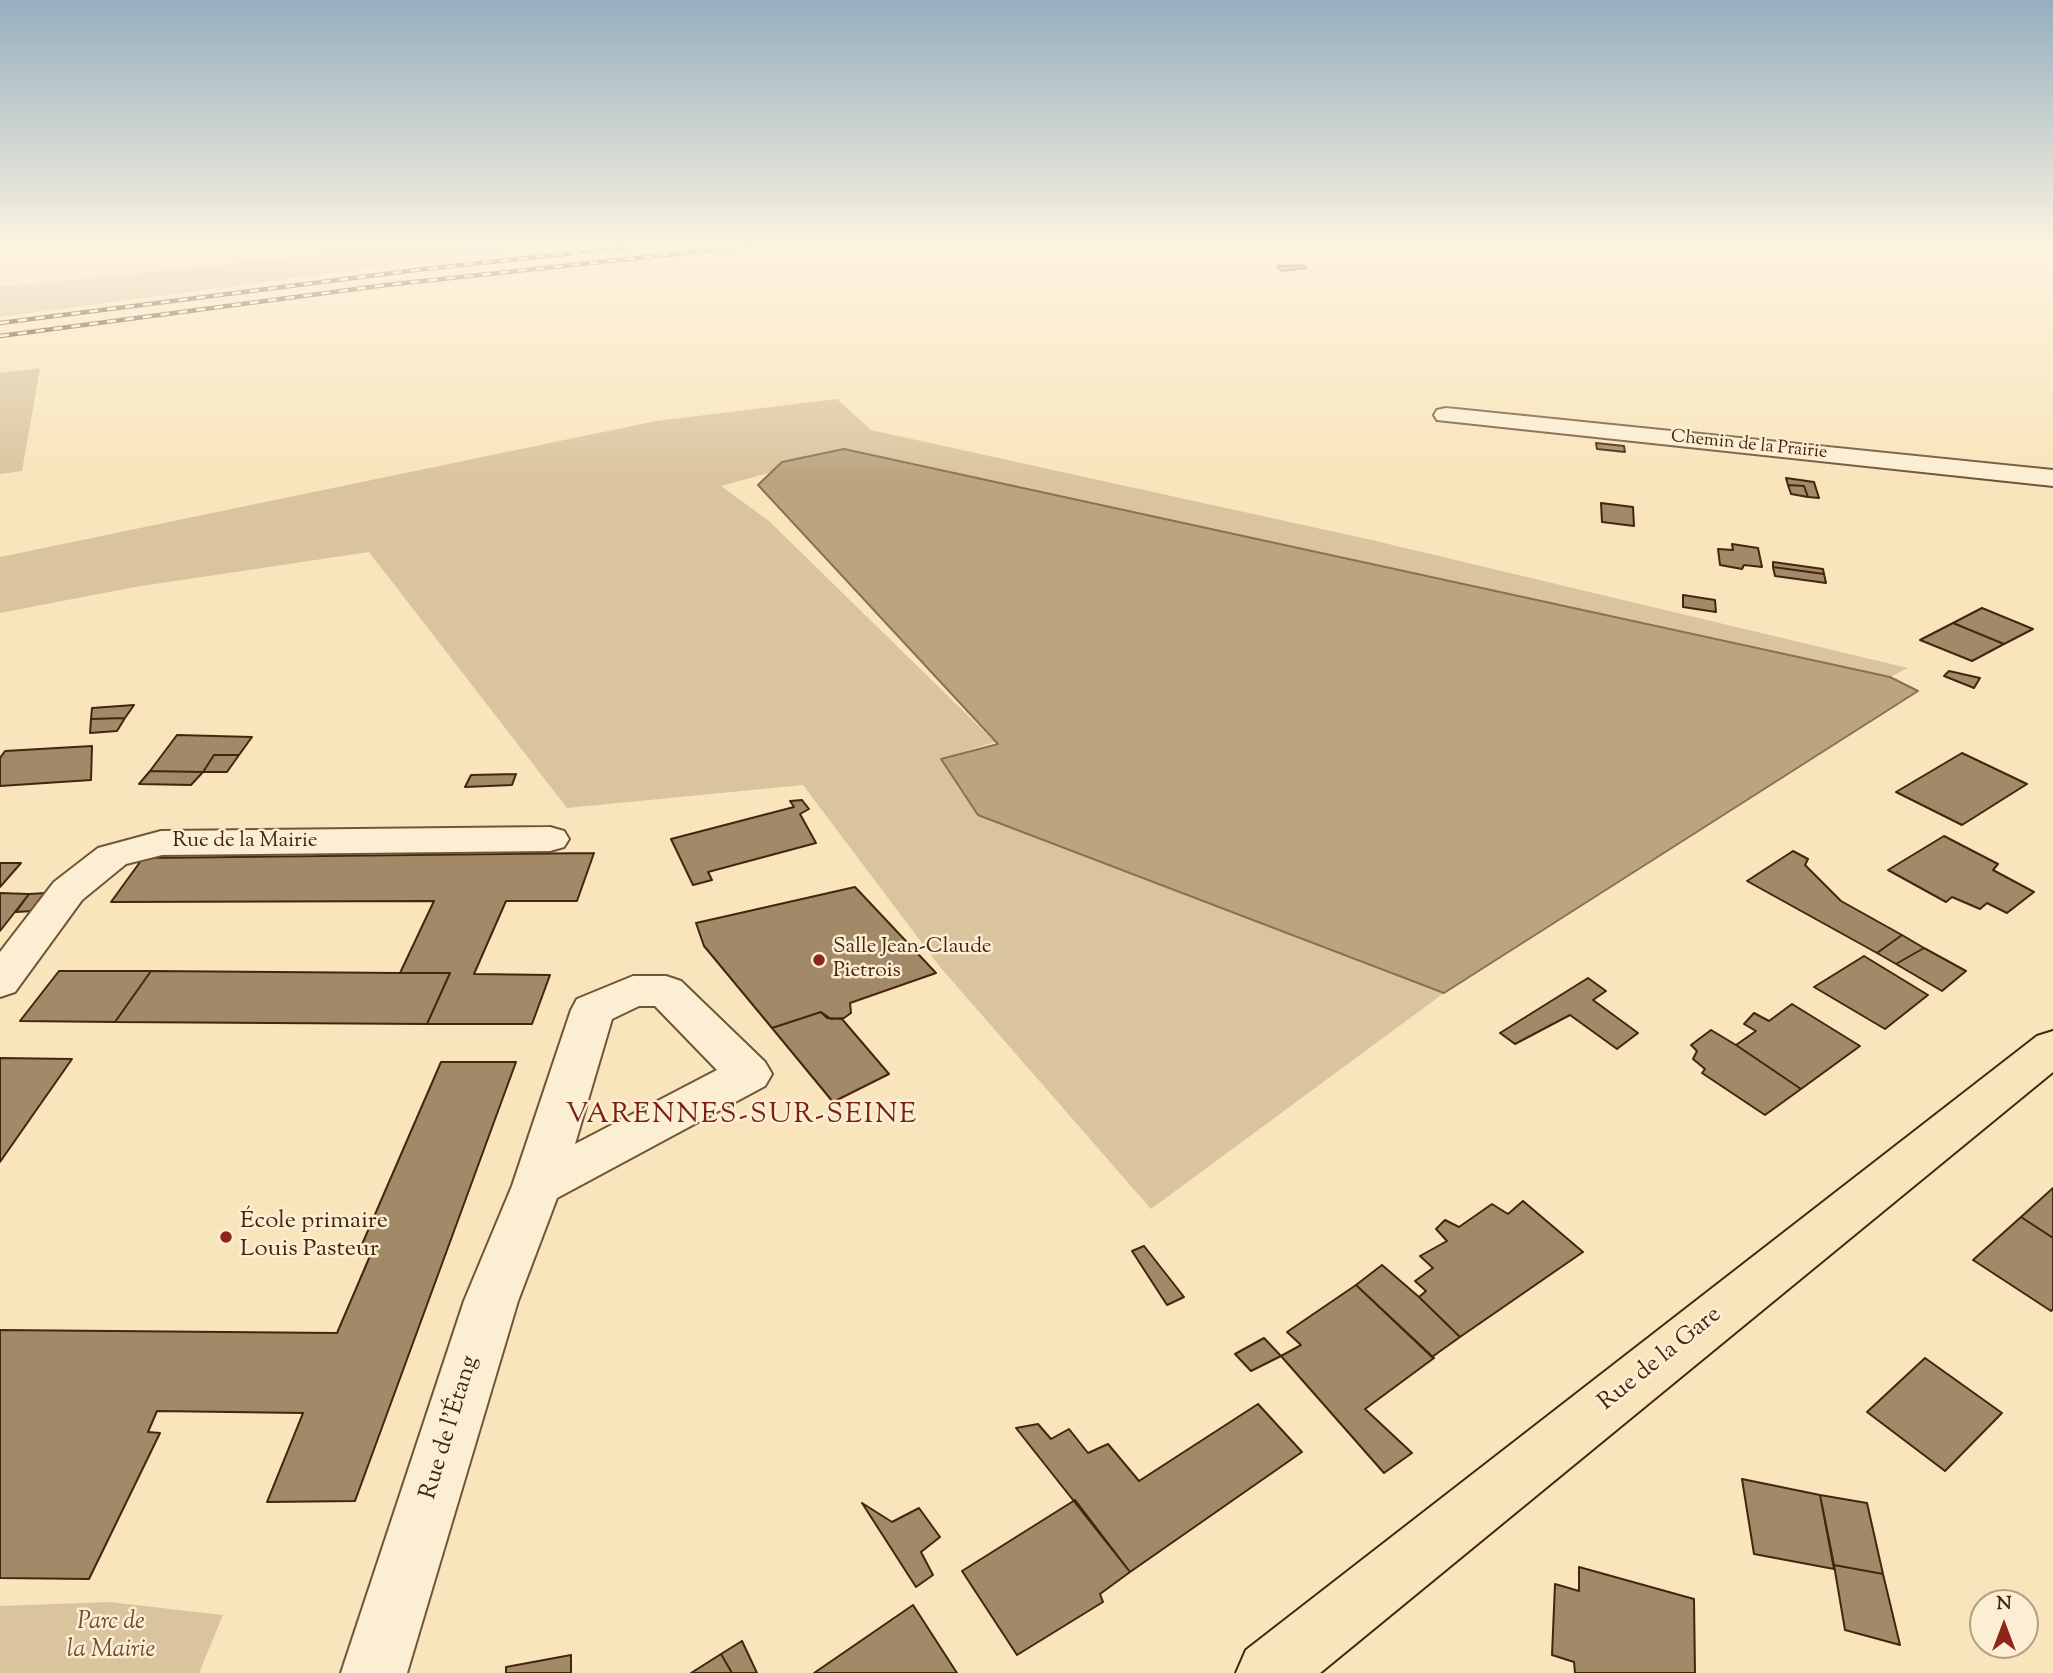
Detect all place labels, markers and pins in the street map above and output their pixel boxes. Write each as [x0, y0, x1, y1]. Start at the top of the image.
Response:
place label: Salle Jean-Claude Pietrois [833, 935, 992, 985]
marker: Salle Jean-Claude Pietrois [811, 952, 827, 968]
place label: École primaire Louis Pasteur [240, 1209, 388, 1265]
marker: École primaire Louis Pasteur [218, 1229, 234, 1245]

